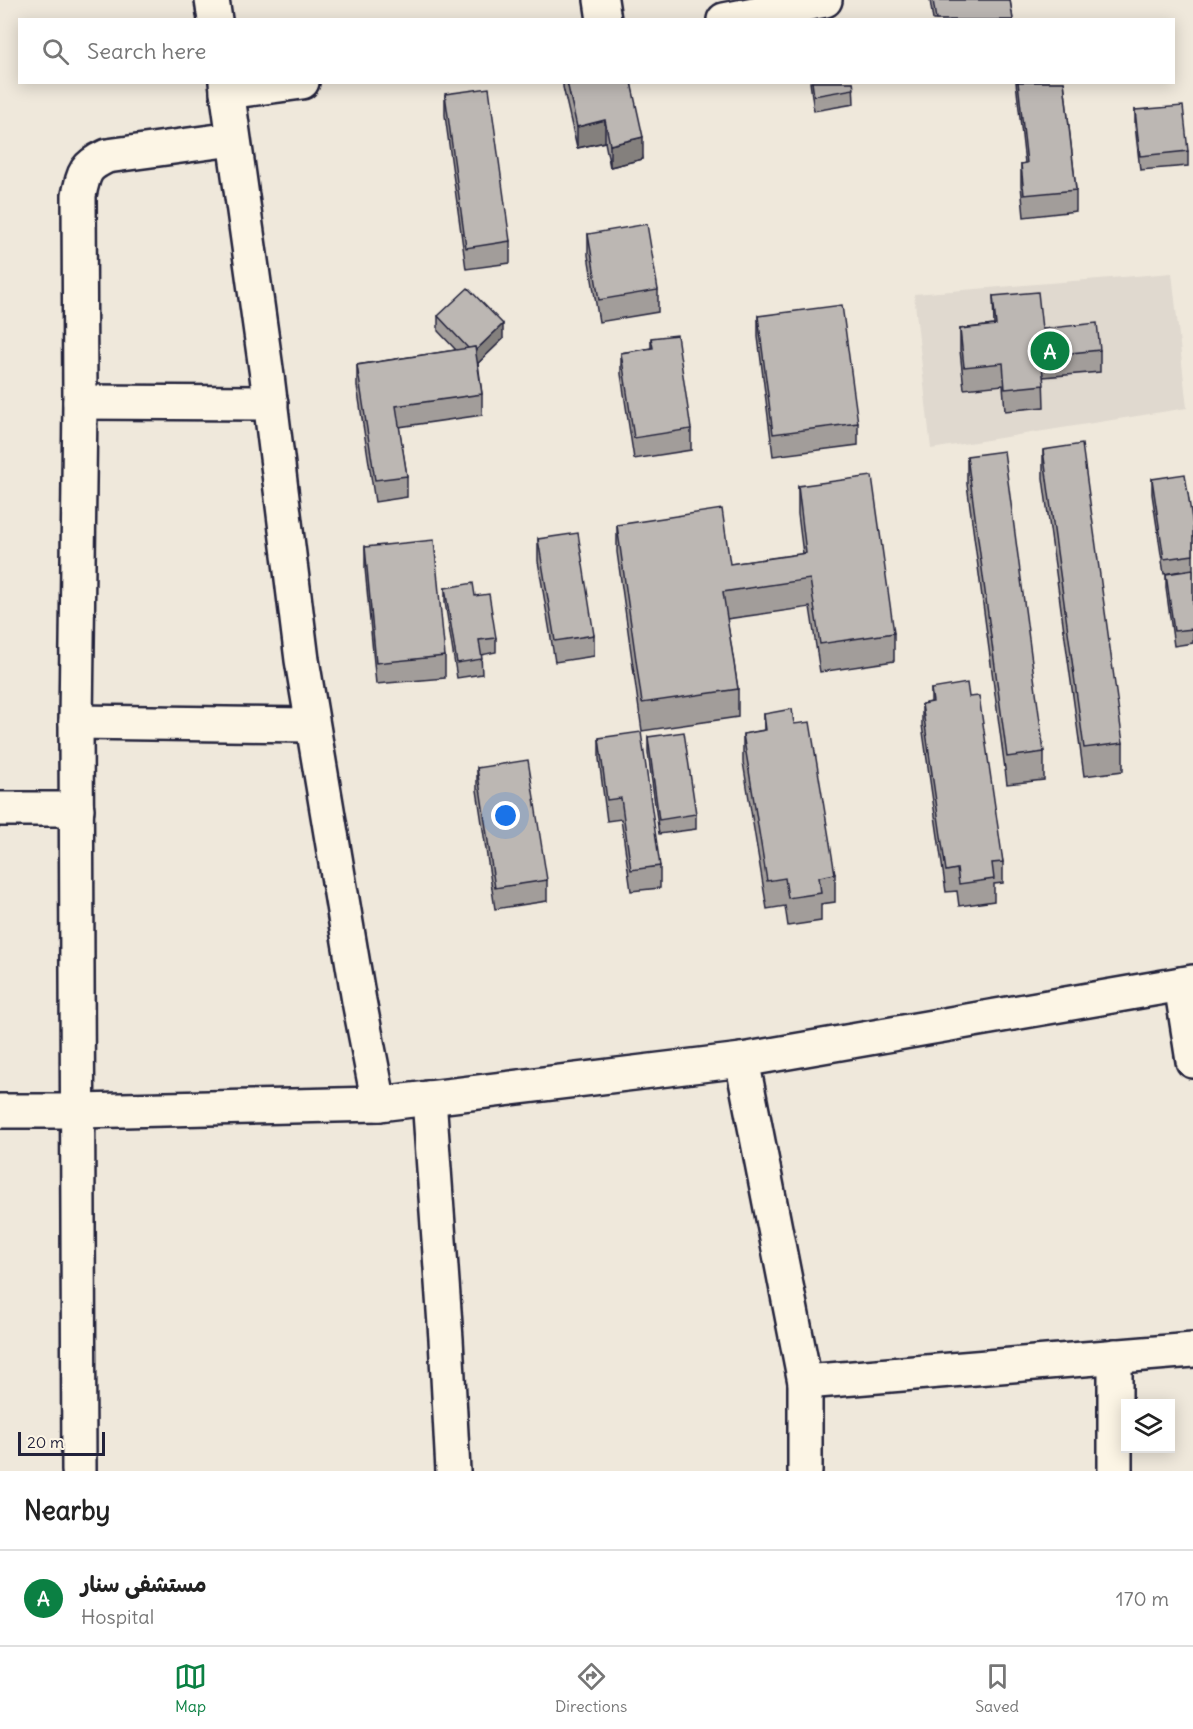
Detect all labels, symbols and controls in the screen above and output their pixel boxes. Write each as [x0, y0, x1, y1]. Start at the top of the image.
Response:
search box [18, 18, 1175, 84]
icon: search [39, 35, 72, 68]
text: Search here [87, 37, 206, 65]
pin: A [1030, 328, 1070, 374]
your location [491, 801, 520, 830]
map controls [1121, 1399, 1175, 1453]
button: layers [1121, 1399, 1175, 1453]
scale bar [18, 1429, 105, 1456]
text: 20 m [27, 1432, 64, 1452]
text: Nearby [24, 1494, 110, 1527]
text: مستشفى سنار [81, 1570, 207, 1598]
text: A [37, 1586, 50, 1611]
text: 170 m [1116, 1586, 1169, 1611]
text: Hospital [81, 1604, 154, 1629]
tab: Map [174, 1660, 207, 1716]
tab: Directions [555, 1660, 627, 1716]
tab: Saved [975, 1660, 1019, 1716]

